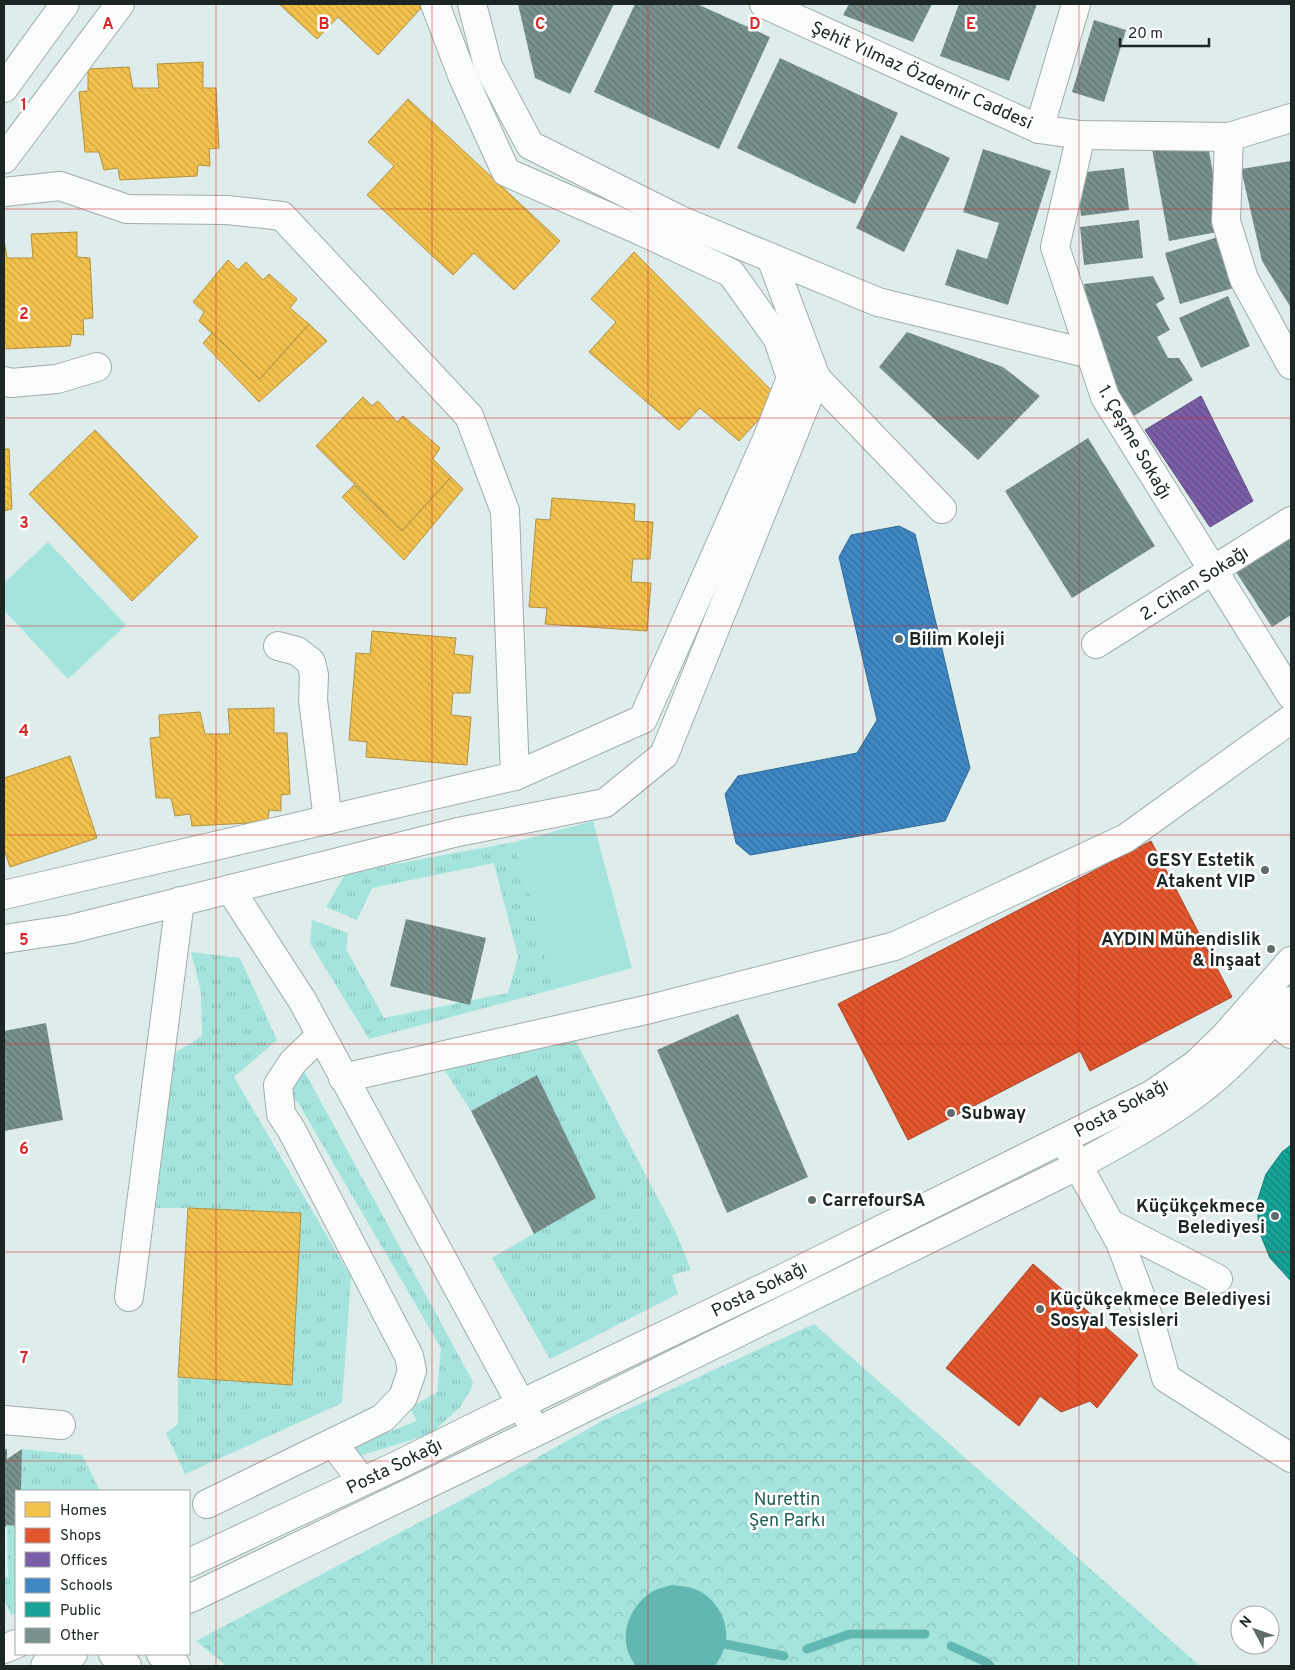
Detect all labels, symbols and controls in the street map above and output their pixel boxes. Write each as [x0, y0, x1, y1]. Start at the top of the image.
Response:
text: A [102, 15, 114, 35]
text: B [318, 15, 330, 35]
text: C [535, 15, 545, 35]
text: D [749, 15, 761, 35]
street label: Şehit Yılmaz Özdemir Caddesi [807, 15, 1037, 136]
text: E [966, 15, 976, 35]
scale bar [1120, 15, 1209, 47]
text: 20 m [1128, 25, 1163, 44]
text: 1 [21, 96, 27, 116]
text: 2 [19, 305, 29, 325]
street label: 1. Çeşme Sokağı [1092, 381, 1176, 504]
text: 3 [19, 514, 29, 534]
street label: 2. Cihan Sokağı [1136, 542, 1253, 627]
place label: Bilim Koleji [909, 629, 1005, 652]
marker: Bilim Koleji [893, 633, 905, 645]
text: 4 [19, 722, 29, 742]
place label: GESY Estetik Atakent VIP [1147, 850, 1256, 894]
marker: GESY Estetik Atakent VIP [1259, 864, 1271, 876]
place label: AYDIN Mühendislik & İnşaat [1101, 929, 1261, 973]
text: 5 [19, 931, 29, 951]
marker: AYDIN Mühendislik & İnşaat [1265, 943, 1277, 955]
street label: Posta Sokağı [1070, 1075, 1173, 1144]
place label: Subway [961, 1103, 1026, 1126]
marker: Subway [945, 1107, 957, 1119]
text: 6 [19, 1140, 29, 1160]
place label: CarrefourSA [822, 1190, 925, 1213]
marker: CarrefourSA [806, 1194, 818, 1206]
place label: Küçükçekmece Belediyesi [1136, 1196, 1265, 1240]
marker: Küçükçekmece Belediyesi [1269, 1210, 1281, 1222]
street label: Posta Sokağı [708, 1257, 811, 1323]
place label: Küçükçekmece Belediyesi Sosyal Tesisleri [1050, 1289, 1271, 1333]
marker: Küçükçekmece Belediyesi Sosyal Tesisleri [1034, 1303, 1046, 1315]
text: 7 [20, 1349, 28, 1369]
street label: Posta Sokağı [343, 1434, 446, 1500]
park label: Nurettin Şen Parkı [749, 1489, 825, 1533]
legend [15, 1490, 190, 1655]
text: Homes [60, 1502, 107, 1521]
text: Shops [60, 1527, 101, 1546]
text: Offices [60, 1552, 107, 1571]
text: Schools [60, 1577, 113, 1596]
text: Public [60, 1602, 101, 1621]
north arrow [1230, 1605, 1280, 1655]
text: N [1237, 1613, 1256, 1632]
text: Other [60, 1627, 99, 1646]

